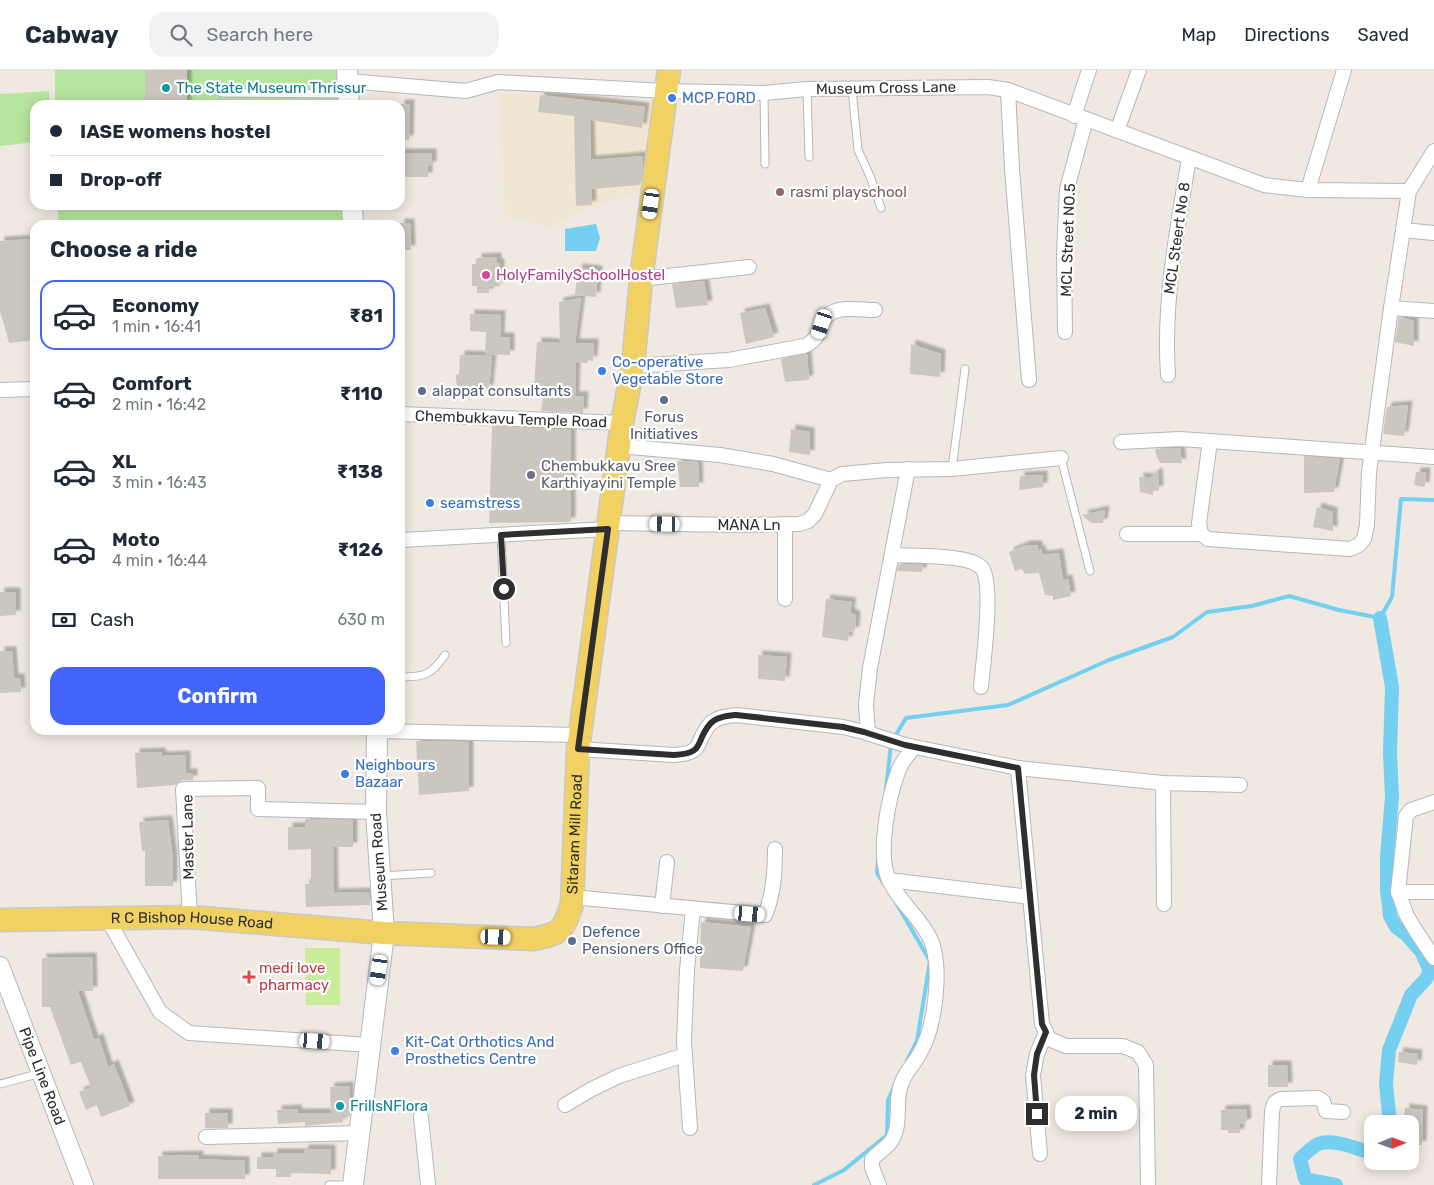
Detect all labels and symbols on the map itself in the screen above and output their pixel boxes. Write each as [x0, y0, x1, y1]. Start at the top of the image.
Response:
street label: Museum Cross Lane [816, 78, 956, 98]
place label: The State Museum Thrissur [176, 79, 367, 97]
marker: The State Museum Thrissur [160, 82, 172, 94]
place label: MCP FORD [682, 89, 756, 107]
marker: MCP FORD [666, 92, 678, 104]
street label: MCL Steert No 8 [1160, 181, 1194, 295]
place label: rasmi playschool [790, 183, 907, 201]
street label: MCL Street NO.5 [1057, 183, 1079, 297]
marker: rasmi playschool [774, 186, 786, 198]
car [641, 188, 660, 220]
place label: HolyFamilySchoolHostel [496, 266, 665, 284]
marker: HolyFamilySchoolHostel [480, 269, 492, 281]
car [810, 307, 833, 341]
place label: Co-operative Vegetable Store [612, 353, 723, 388]
marker: Co-operative Vegetable Store [596, 365, 608, 377]
place label: alappat consultants [432, 382, 571, 400]
marker: alappat consultants [416, 385, 428, 397]
marker: Forus Initiatives [658, 394, 670, 406]
street label: Chembukkavu Temple Road [415, 407, 607, 431]
place label: Forus Initiatives [630, 408, 698, 443]
place label: Chembukkavu Sree Karthiyayini Temple [541, 457, 677, 492]
marker: Chembukkavu Sree Karthiyayini Temple [525, 469, 537, 481]
place label: seamstress [440, 494, 521, 512]
marker: seamstress [424, 497, 436, 509]
car [649, 516, 680, 532]
street label: MANA Ln [717, 516, 781, 534]
route start [493, 578, 515, 600]
place label: Neighbours Bazaar [355, 756, 436, 791]
marker: Neighbours Bazaar [339, 768, 351, 780]
street label: Sitaram Mill Road [563, 774, 586, 895]
street label: Master Lane [178, 794, 198, 880]
street label: Museum Road [367, 812, 391, 912]
car [734, 905, 765, 923]
street label: R C Bishop House Road [111, 908, 274, 933]
place label: Defence Pensioners Office [582, 923, 703, 958]
car [480, 929, 511, 945]
marker: Defence Pensioners Office [566, 935, 578, 947]
car [369, 954, 388, 986]
place label: medi love pharmacy [259, 959, 329, 994]
marker: medi love pharmacy [243, 971, 255, 983]
street label: Pipe Line Road [15, 1025, 69, 1128]
car [299, 1032, 330, 1050]
place label: Kit-Cat Orthotics And Prosthetics Centre [405, 1033, 555, 1068]
marker: Kit-Cat Orthotics And Prosthetics Centre [389, 1045, 401, 1057]
callout: 2 min [1054, 1096, 1137, 1132]
place label: FrillsNFlora [350, 1097, 428, 1115]
marker: FrillsNFlora [334, 1100, 346, 1112]
route end [1026, 1103, 1048, 1125]
north arrow [1364, 1115, 1419, 1170]

